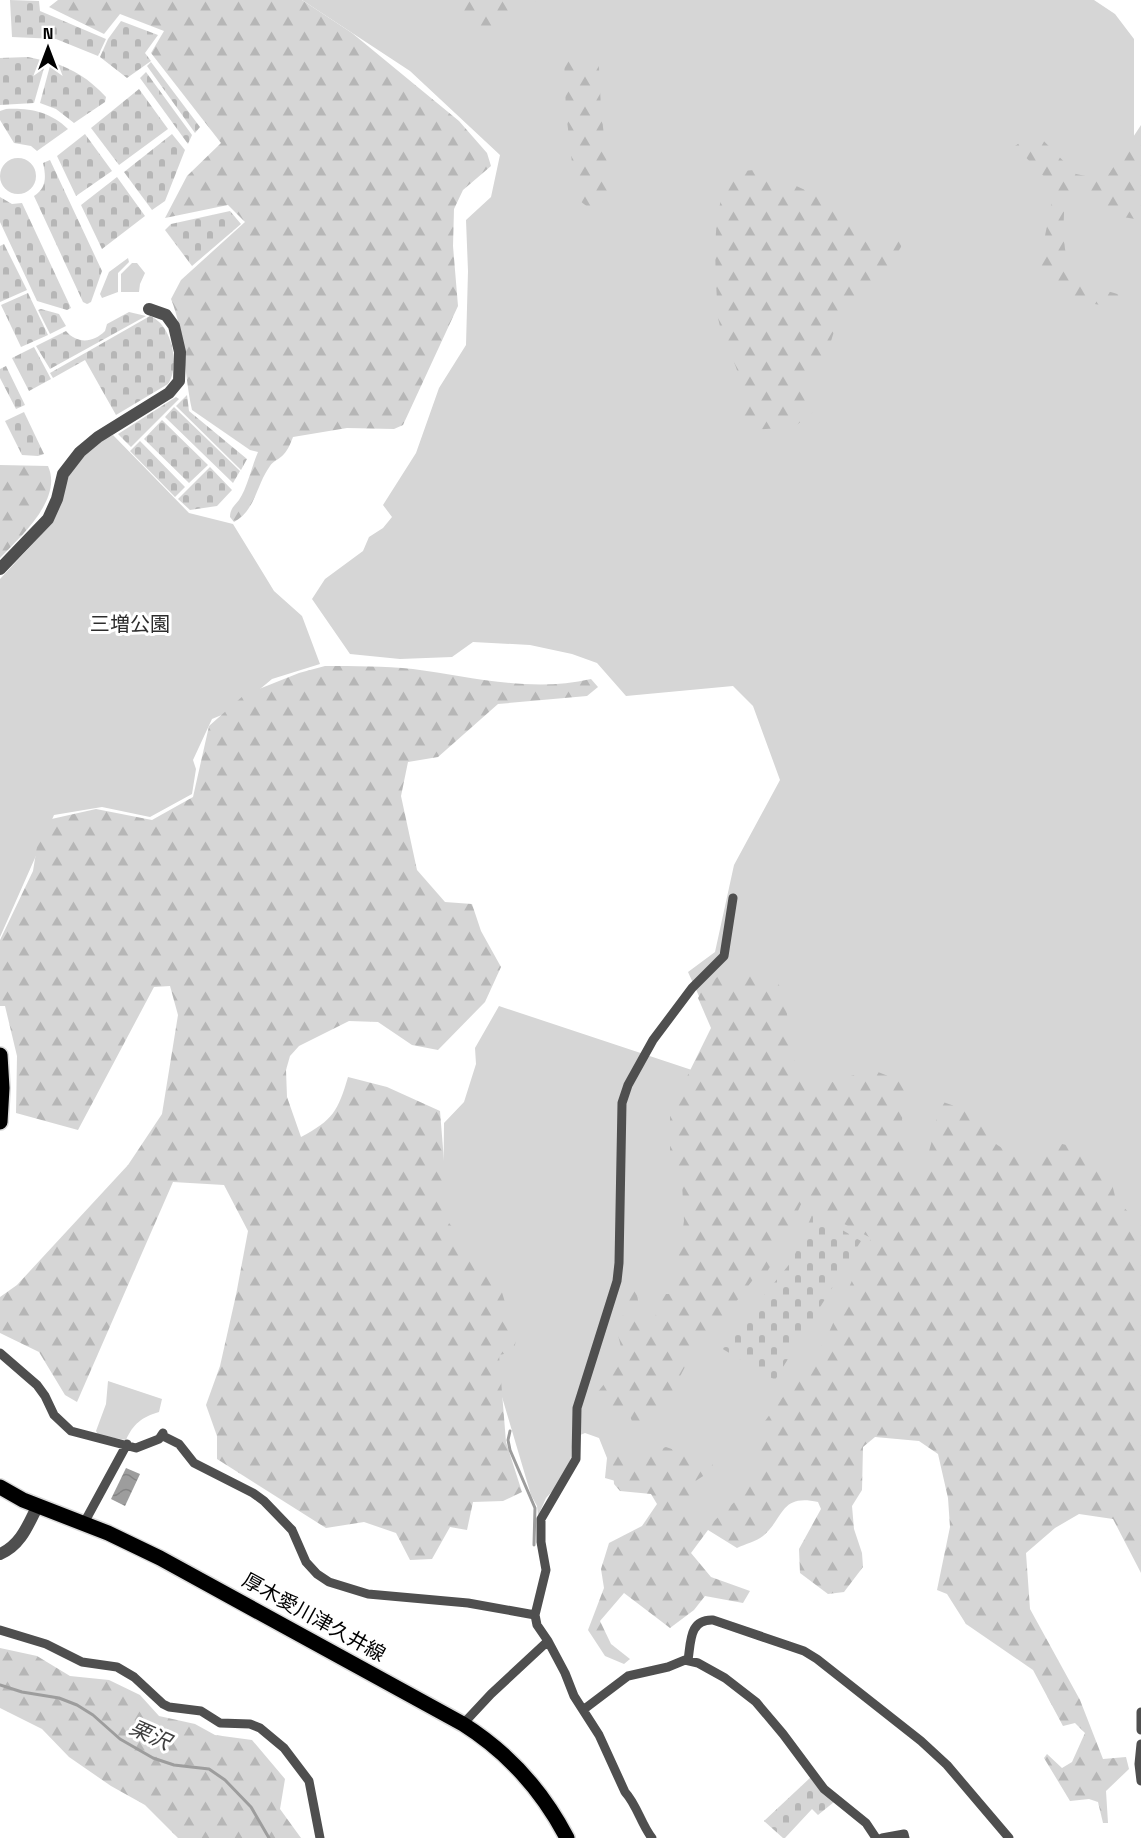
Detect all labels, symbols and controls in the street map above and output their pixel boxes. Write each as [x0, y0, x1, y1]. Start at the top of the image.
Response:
north arrow [18, 18, 78, 78]
text: N [43, 23, 53, 44]
park label: 三増公園 [90, 611, 170, 637]
street label: 厚木愛川津久井線 [238, 1567, 390, 1667]
water label: 栗沢 [126, 1714, 178, 1757]

